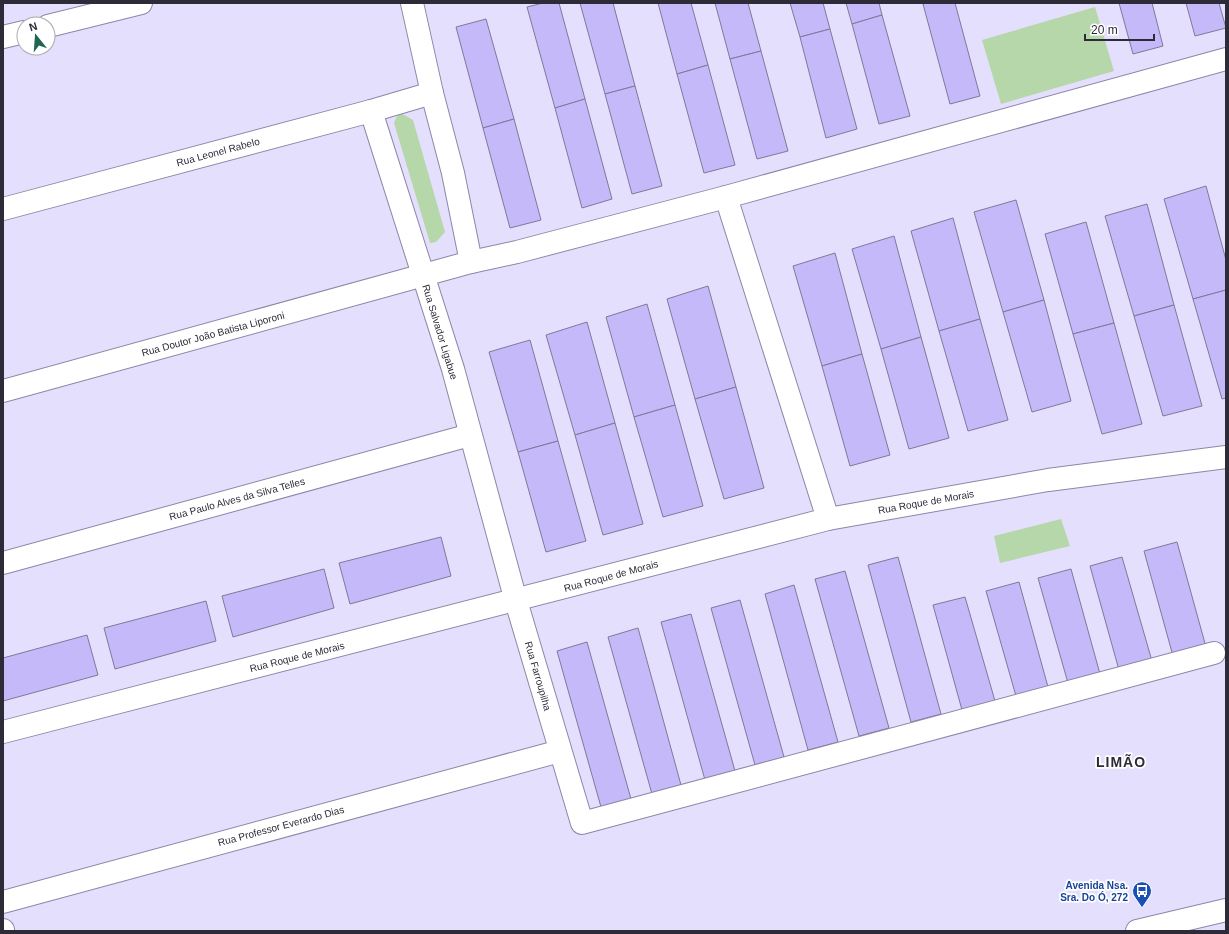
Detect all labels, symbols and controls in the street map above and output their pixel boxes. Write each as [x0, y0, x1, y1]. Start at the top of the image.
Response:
north arrow [16, 16, 56, 56]
scale bar [1085, 16, 1154, 42]
text: N [28, 20, 39, 33]
text: 20 m [1091, 23, 1118, 37]
street label: Rua Leonel Rabelo [175, 135, 261, 168]
street label: Rua Salvador Ligabue [420, 283, 460, 381]
street label: Rua Doutor João Batista Liporoni [140, 310, 286, 358]
street label: Rua Paulo Alves da Silva Telles [168, 476, 306, 522]
street label: Rua Roque de Morais [877, 488, 975, 516]
street label: Rua Roque de Morais [563, 558, 659, 594]
street label: Rua Roque de Morais [248, 640, 346, 674]
street label: Rua Farroupilha [523, 640, 553, 712]
district label: LIMÃO [1096, 753, 1146, 770]
street label: Rua Professor Everardo Dias [217, 804, 345, 848]
place label: Avenida Nsa. Sra. Do Ó, 272 [1060, 880, 1128, 903]
bus stop icon: Avenida Nsa. Sra. Do Ó, 272 [1131, 880, 1153, 908]

